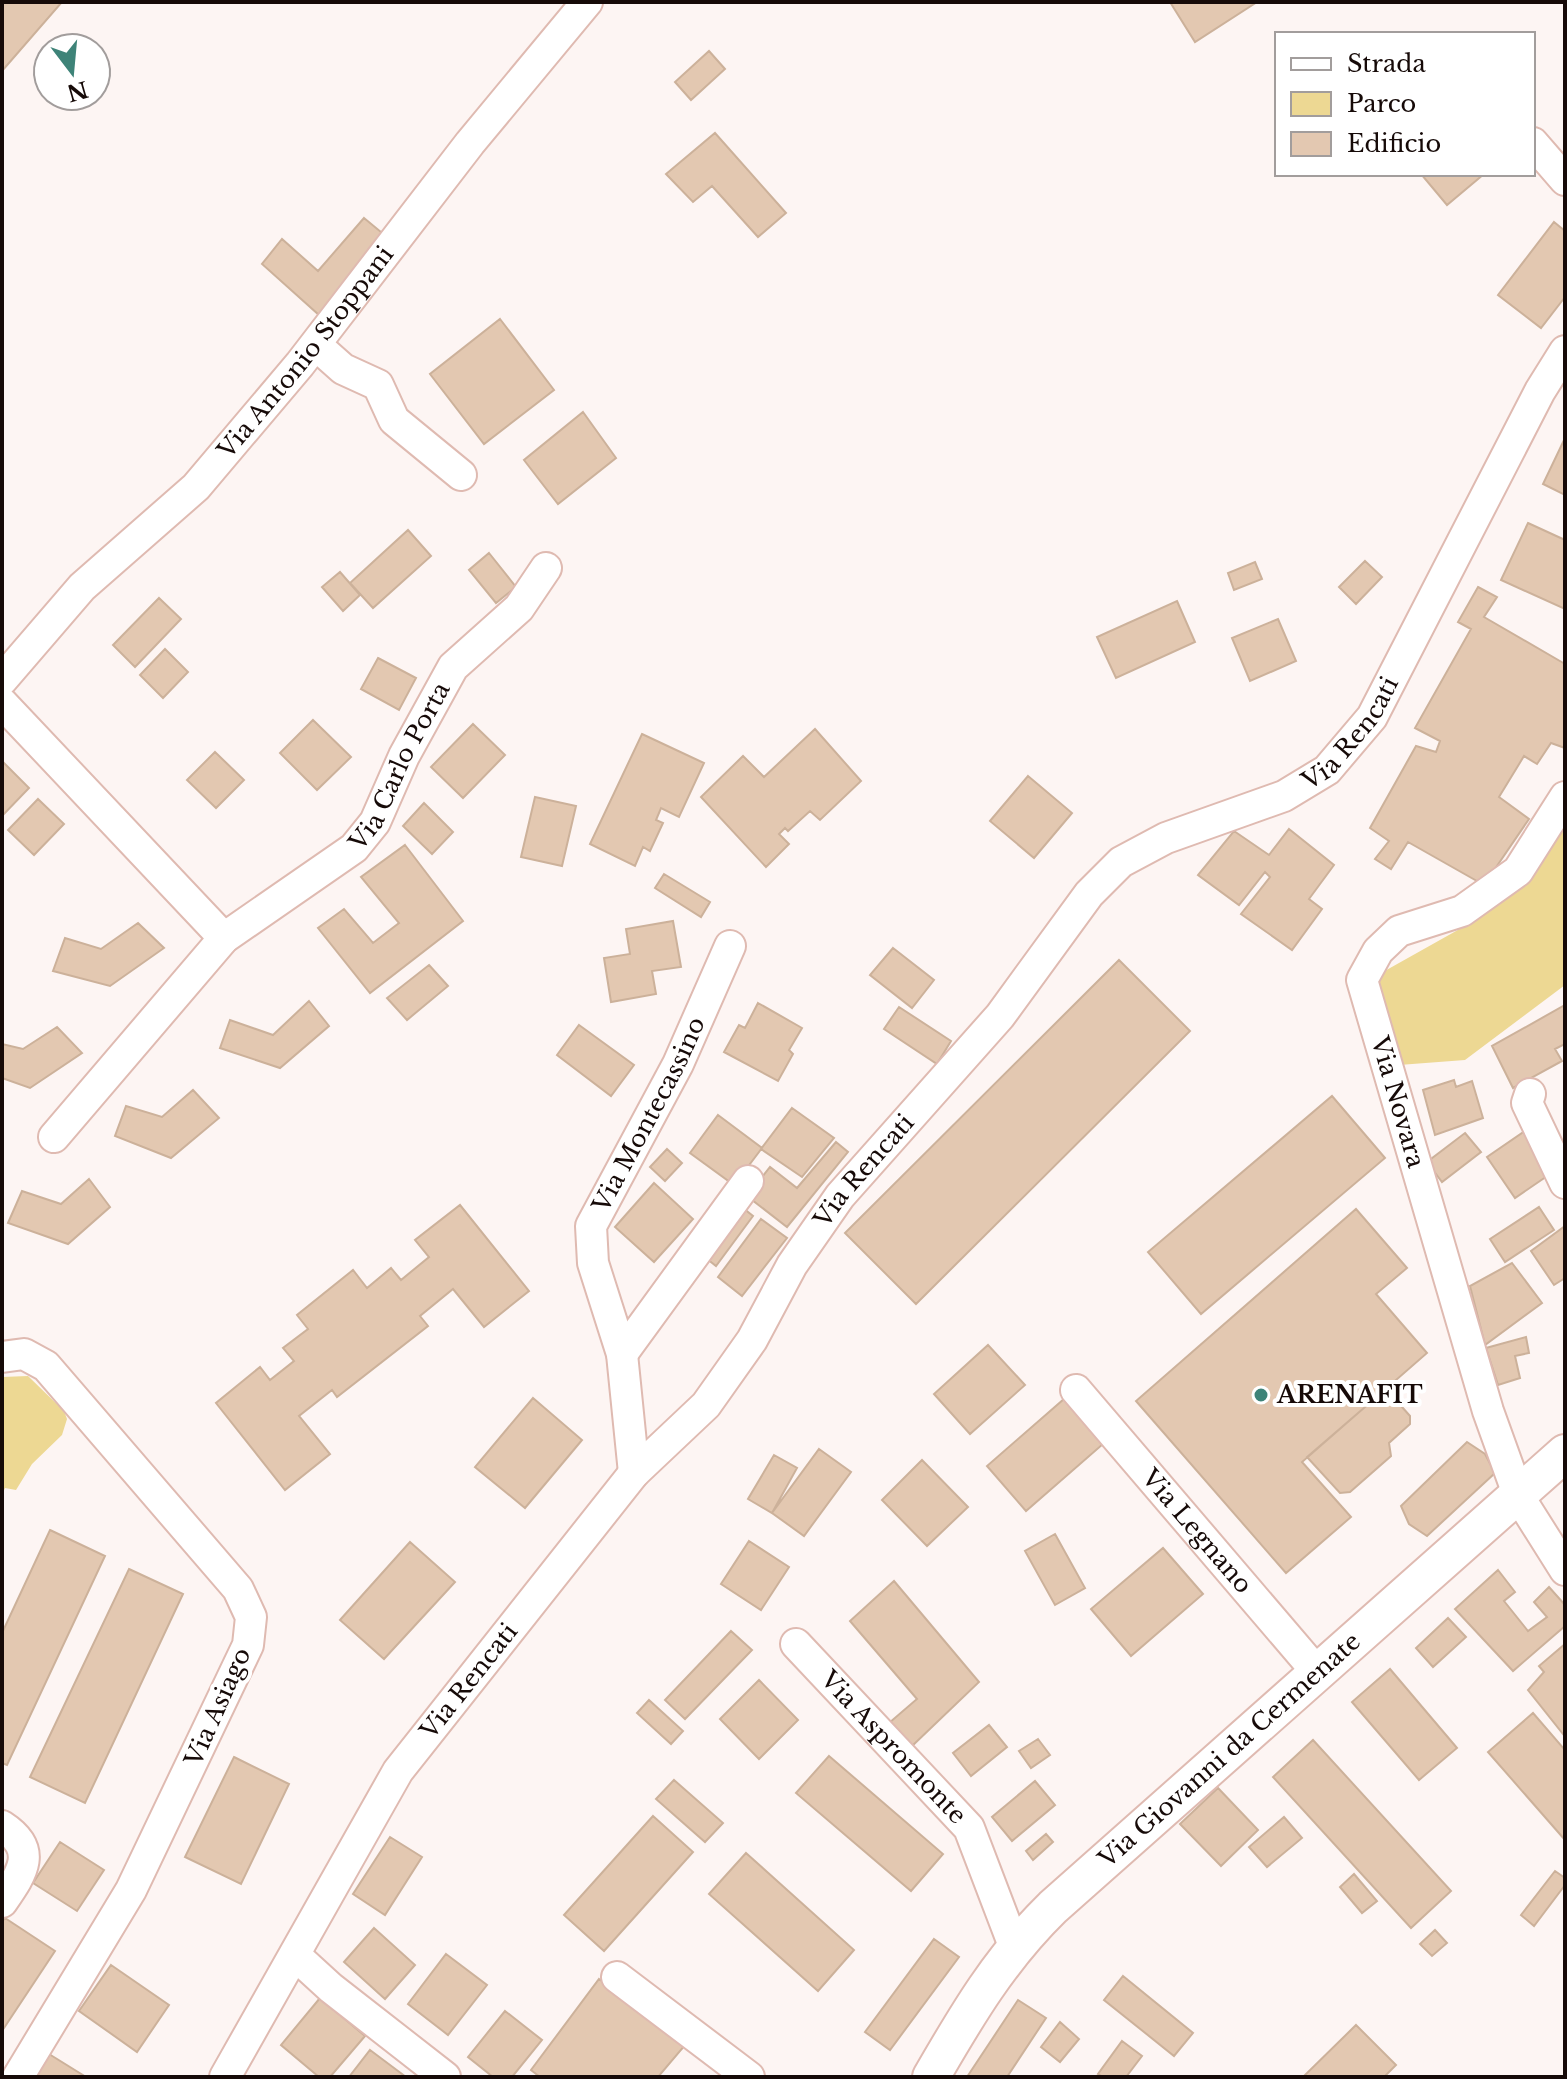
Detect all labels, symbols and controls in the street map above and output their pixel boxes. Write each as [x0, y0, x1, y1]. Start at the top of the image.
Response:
north arrow [32, 32, 112, 112]
legend [1275, 32, 1535, 176]
text: Strada [1347, 49, 1426, 78]
text: N [63, 75, 91, 107]
text: Parco [1347, 89, 1416, 118]
text: Edificio [1347, 129, 1441, 158]
street label: Via Antonio Stoppani [211, 240, 399, 465]
street label: Via Rencati [1296, 672, 1404, 796]
street label: Via Carlo Porta [342, 676, 456, 857]
street label: Via Montecassino [586, 1012, 711, 1218]
street label: Via Novara [1365, 1032, 1431, 1172]
street label: Via Rencati [807, 1108, 920, 1234]
place label: ARENAFIT [1276, 1380, 1423, 1409]
marker: ARENAFIT [1252, 1386, 1270, 1404]
street label: Via Legnano [1135, 1462, 1258, 1599]
street label: Via Rencati [413, 1617, 523, 1745]
street label: Via Giovanni da Cermenate [1092, 1626, 1366, 1874]
street label: Via Asiago [178, 1643, 257, 1771]
street label: Via Aspromonte [814, 1664, 972, 1830]

